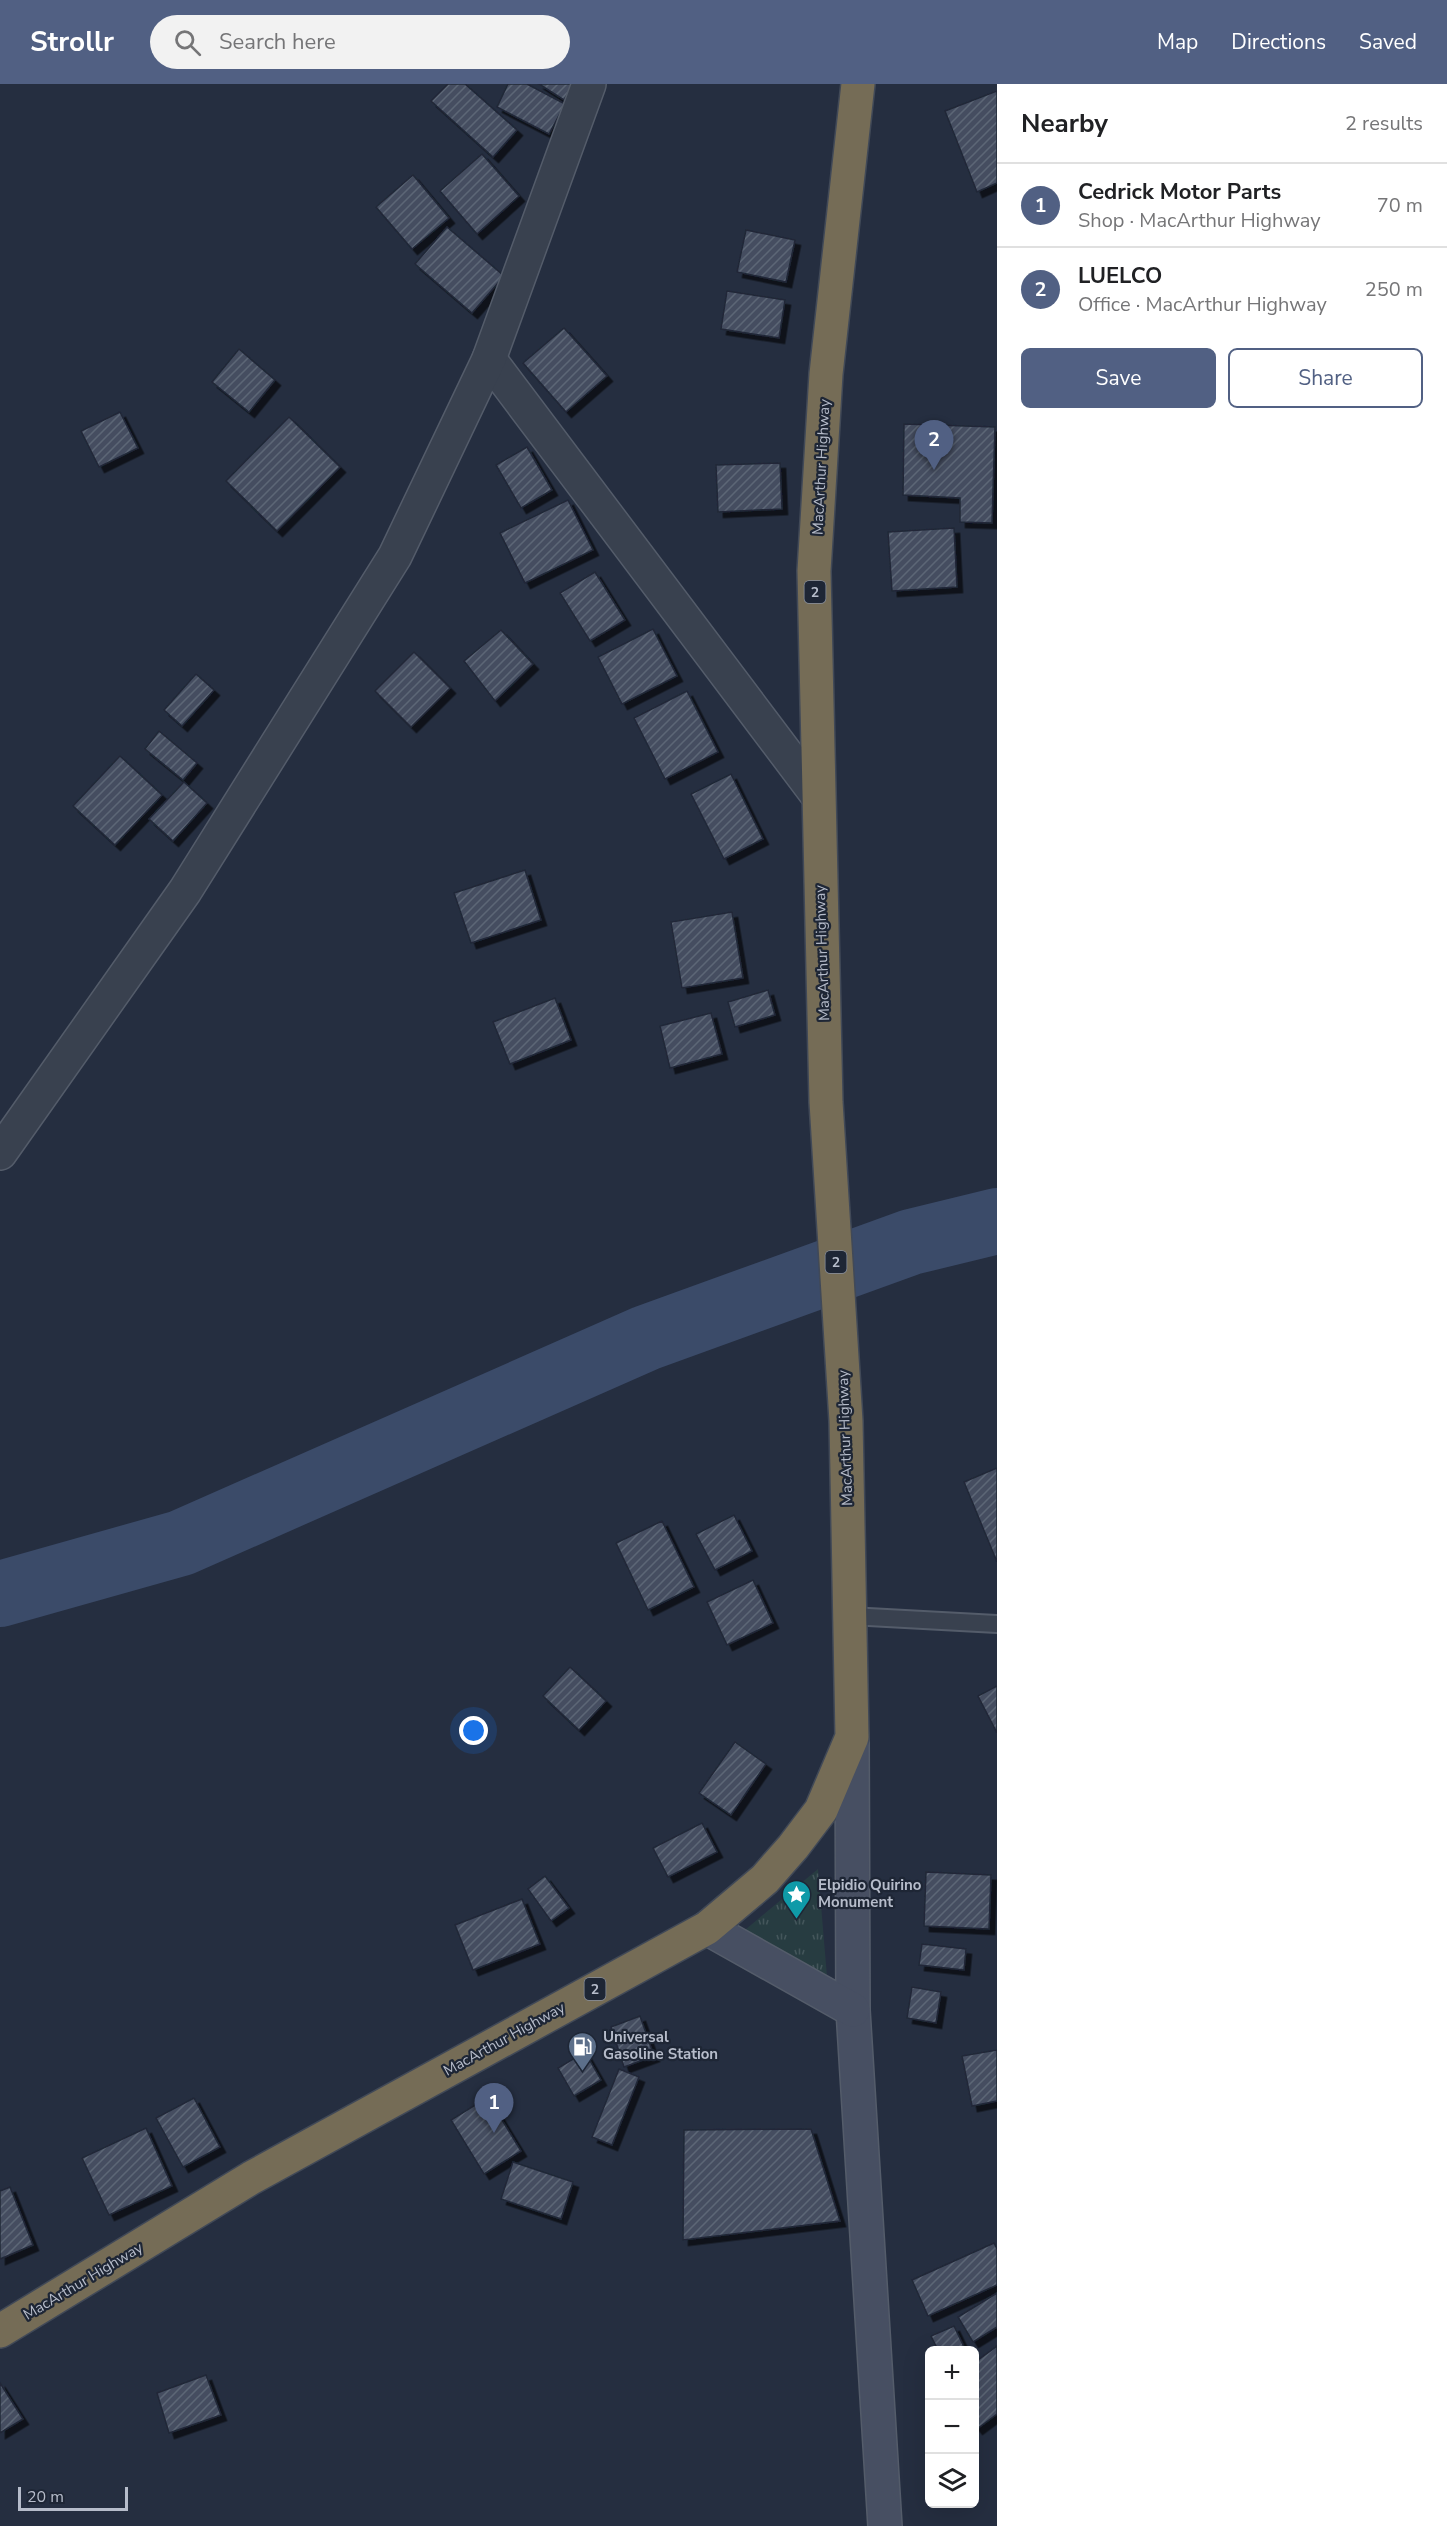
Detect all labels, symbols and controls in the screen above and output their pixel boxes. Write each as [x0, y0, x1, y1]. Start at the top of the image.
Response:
search box [150, 15, 570, 69]
text: Strollr [30, 23, 114, 61]
icon: search [171, 26, 204, 59]
text: Search here [219, 27, 336, 57]
text: Map [1157, 28, 1198, 56]
text: Directions [1231, 28, 1326, 56]
text: Saved [1359, 28, 1417, 56]
text: Nearby [1021, 106, 1108, 141]
text: 2 results [1345, 110, 1423, 137]
text: Cedrick Motor Parts [1078, 177, 1281, 207]
text: 1 [1035, 192, 1047, 219]
text: 70 m [1377, 192, 1423, 219]
text: Shop · MacArthur Highway [1078, 207, 1321, 234]
text: LUELCO [1078, 261, 1162, 291]
text: 2 [1035, 276, 1047, 303]
text: 250 m [1365, 276, 1423, 303]
text: Office · MacArthur Highway [1078, 291, 1327, 318]
button: Save [1021, 348, 1216, 408]
button: Share [1228, 348, 1423, 408]
street label: MacArthur Highway [807, 398, 835, 535]
pin: 2 [914, 420, 954, 470]
road number: 2 [804, 581, 826, 603]
street label: MacArthur Highway [810, 884, 834, 1021]
road number: 2 [826, 1251, 846, 1273]
street label: MacArthur Highway [833, 1369, 857, 1506]
your location [459, 1716, 488, 1745]
place label: Elpidio Quirino Monument [818, 1875, 922, 1912]
place icon: Elpidio Quirino Monument [781, 1878, 813, 1920]
road number: 2 [584, 1978, 606, 2000]
street label: MacArthur Highway [440, 1997, 569, 2081]
place label: Universal Gasoline Station [603, 2027, 718, 2064]
fuel station icon: Universal Gasoline Station [566, 2030, 598, 2072]
pin: 1 [474, 2084, 514, 2133]
street label: MacArthur Highway [20, 2237, 147, 2325]
map controls [925, 2346, 979, 2508]
button: + [925, 2346, 979, 2400]
button: − [925, 2400, 979, 2454]
button: layers [925, 2454, 979, 2508]
scale bar [18, 2484, 128, 2512]
text: 20 m [27, 2486, 64, 2508]

